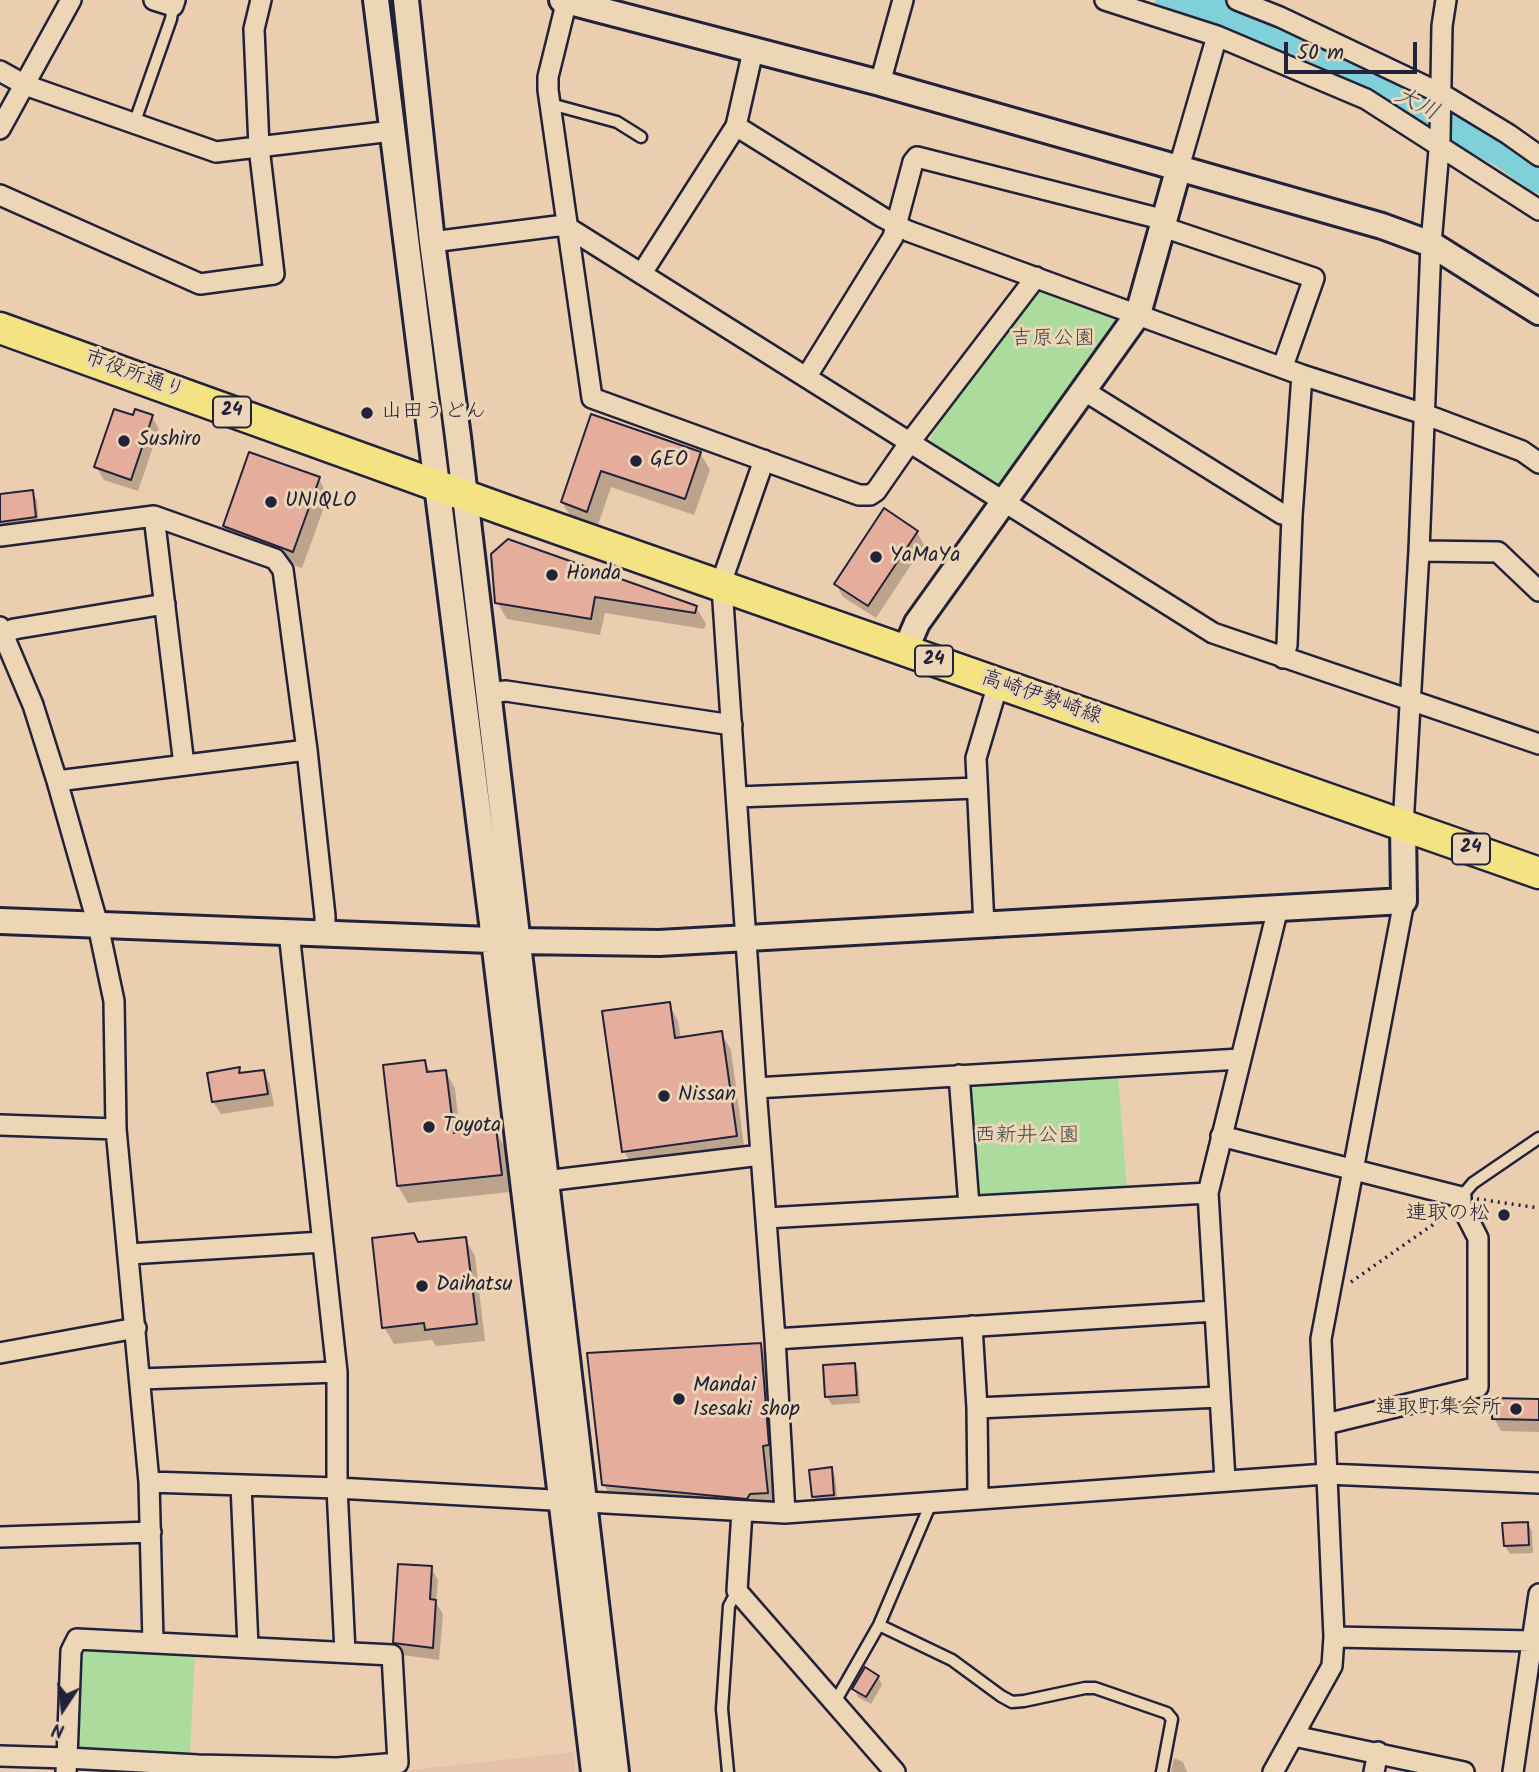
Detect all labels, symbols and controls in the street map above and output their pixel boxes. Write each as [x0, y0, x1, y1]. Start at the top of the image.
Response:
scale bar [1287, 28, 1420, 72]
text: 50 m [1297, 37, 1344, 70]
water label: 大川 [1389, 83, 1443, 129]
park label: 吉原公園 [1011, 327, 1095, 353]
street label: 市役所通り [80, 346, 188, 406]
road number: 24 [213, 396, 251, 428]
place label: 山田うどん [381, 400, 486, 426]
marker: 山田うどん [359, 405, 375, 421]
place label: Sushiro [138, 428, 201, 454]
marker: Sushiro [116, 433, 132, 449]
place label: GEO [650, 448, 688, 474]
marker: GEO [628, 453, 644, 469]
place label: UNIQLO [285, 489, 356, 515]
marker: UNIQLO [263, 494, 279, 510]
place label: YaMaYa [890, 544, 960, 570]
marker: YaMaYa [868, 549, 884, 565]
place label: Honda [566, 562, 621, 588]
marker: Honda [544, 567, 560, 583]
road number: 24 [915, 646, 953, 676]
street label: 高崎伊勢崎線 [977, 667, 1105, 731]
road number: 24 [1452, 834, 1490, 864]
place label: Nissan [678, 1083, 736, 1109]
marker: Nissan [656, 1088, 672, 1104]
place label: Toyota [443, 1114, 501, 1140]
marker: Toyota [421, 1119, 437, 1135]
park label: 西新井公園 [975, 1124, 1079, 1150]
place label: 連取の松 [1406, 1202, 1490, 1228]
marker: 連取の松 [1496, 1207, 1512, 1223]
place label: Daihatsu [436, 1273, 513, 1299]
marker: Daihatsu [414, 1278, 430, 1294]
place label: Mandai Isesaki shop [693, 1374, 800, 1424]
marker: Mandai Isesaki shop [671, 1391, 687, 1407]
place label: 連取町集会所 [1376, 1396, 1502, 1422]
marker: 連取町集会所 [1508, 1401, 1524, 1417]
north arrow [28, 1674, 98, 1744]
text: N [49, 1713, 67, 1745]

